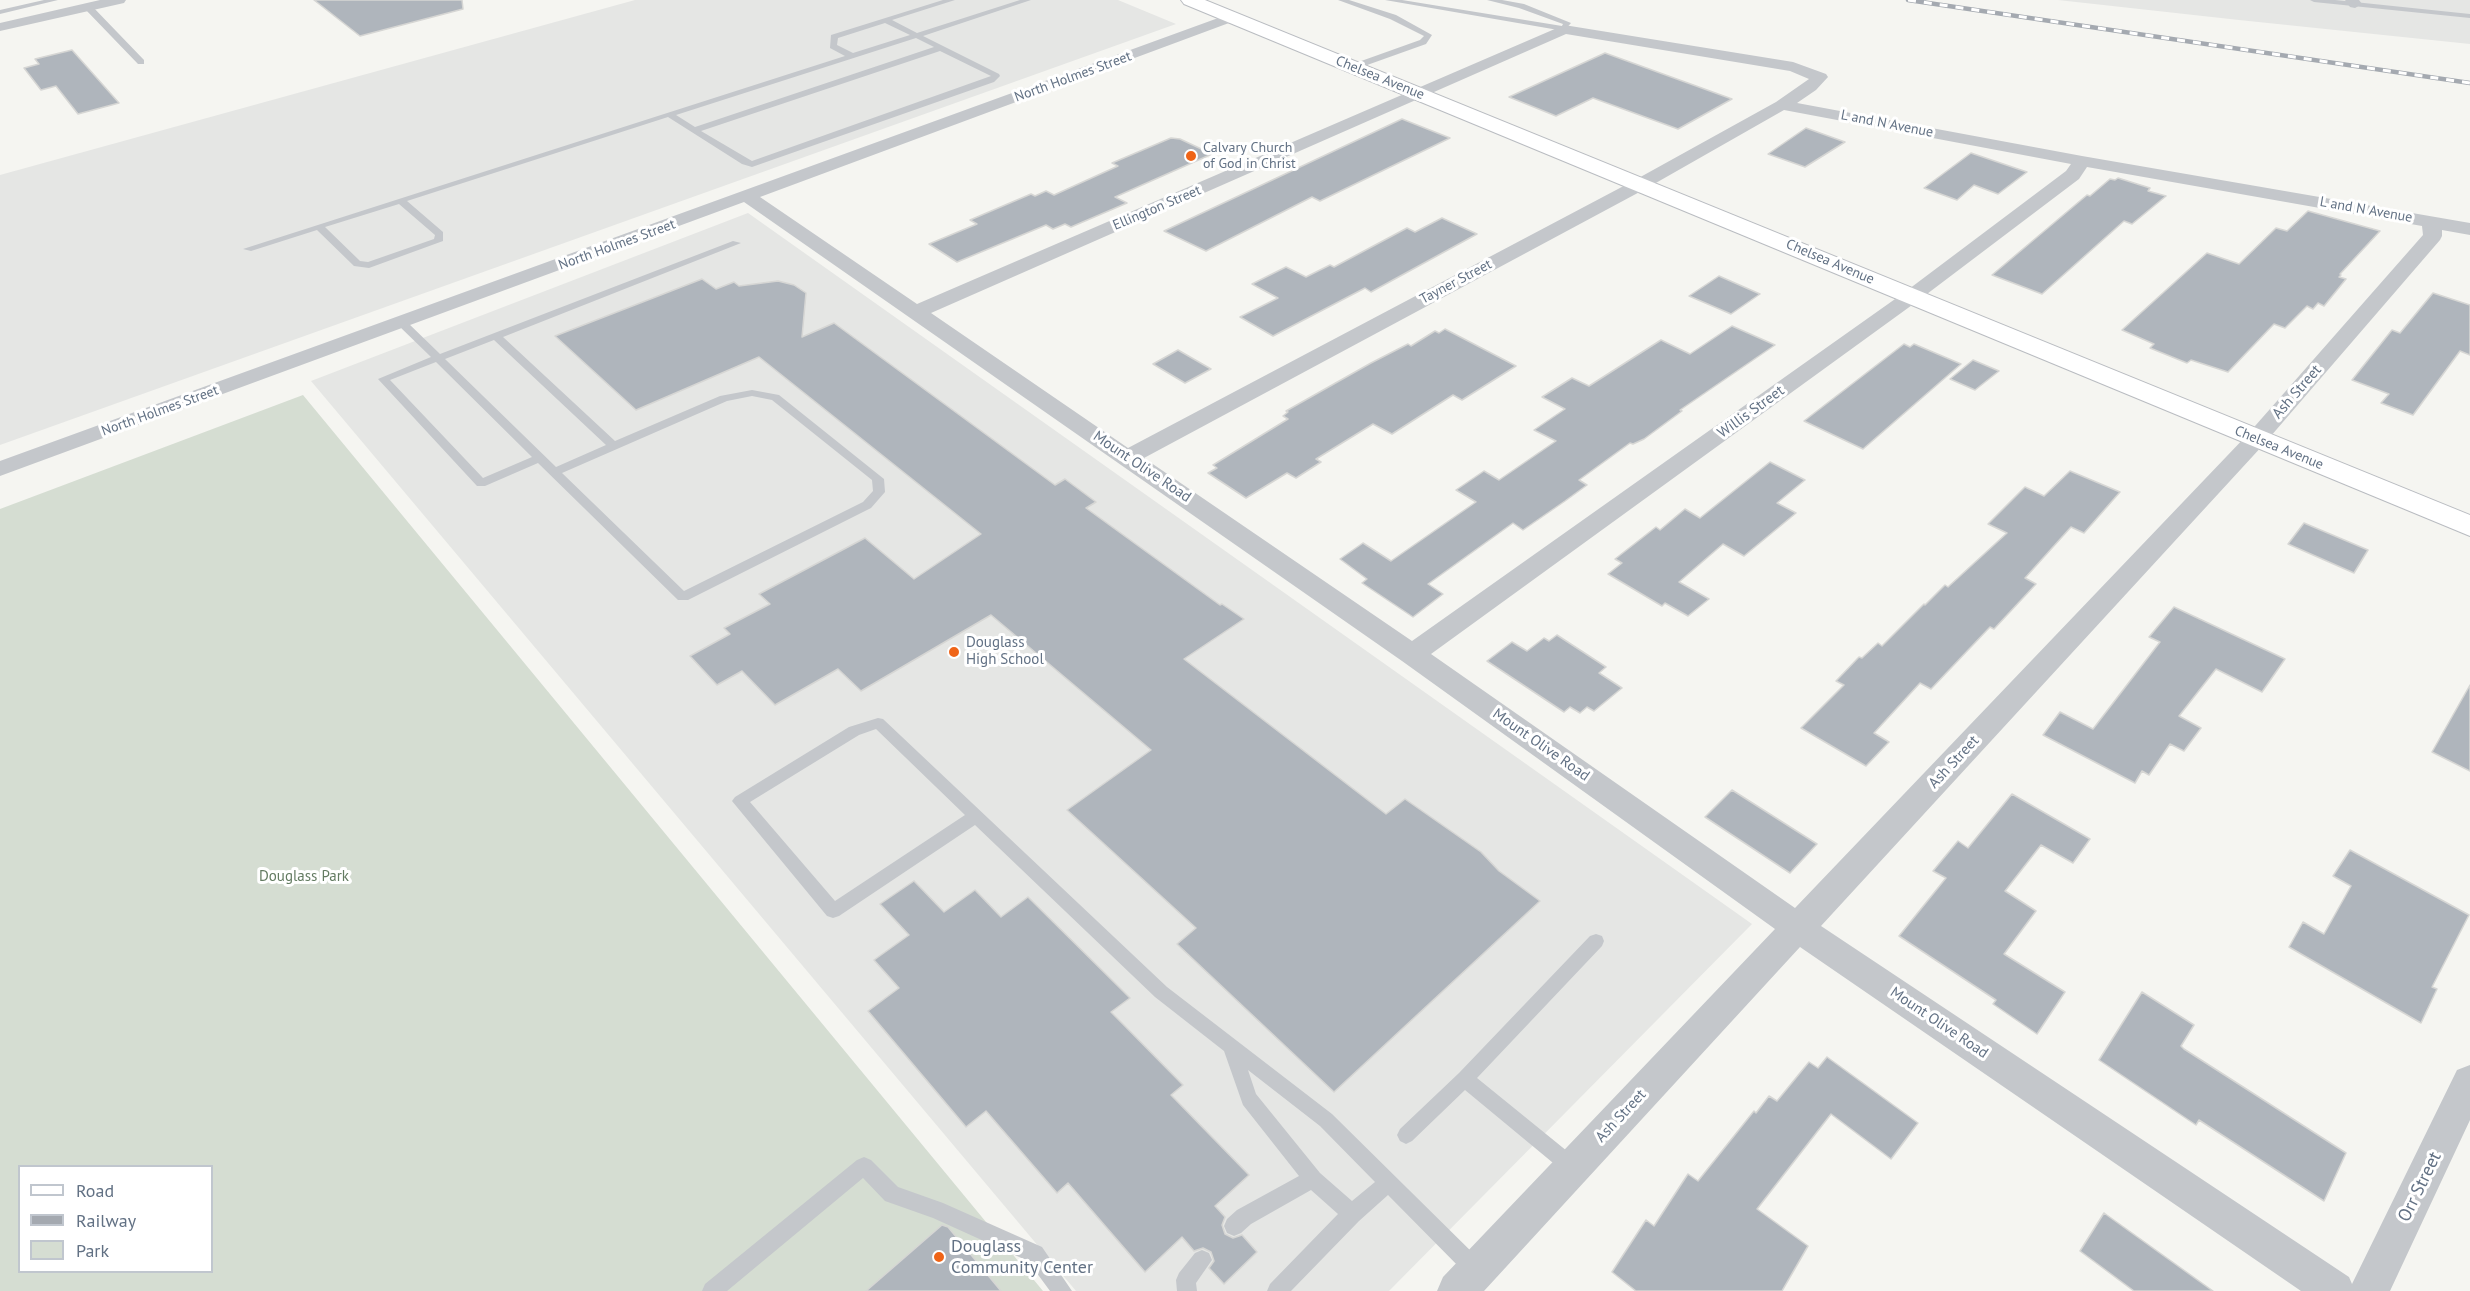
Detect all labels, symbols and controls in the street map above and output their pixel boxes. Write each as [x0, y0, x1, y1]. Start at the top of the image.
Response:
street label: North Holmes Street [1012, 48, 1134, 106]
street label: Chelsea Avenue [1333, 53, 1427, 103]
street label: L and N Avenue [1839, 107, 1935, 141]
place label: Calvary Church of God in Christ [1203, 140, 1296, 172]
marker: Calvary Church of God in Christ [1184, 149, 1198, 163]
street label: Ellington Street [1111, 182, 1203, 234]
street label: L and N Avenue [2318, 194, 2414, 226]
street label: North Holmes Street [556, 216, 678, 274]
street label: Chelsea Avenue [1783, 236, 1877, 288]
street label: Tayner Street [1417, 256, 1495, 308]
street label: Ash Street [2269, 361, 2325, 423]
street label: North Holmes Street [99, 382, 221, 440]
street label: Willis Street [1714, 382, 1788, 442]
street label: Chelsea Avenue [2232, 423, 2326, 473]
street label: Mount Olive Road [1090, 428, 1194, 506]
place label: Douglass High School [966, 634, 1044, 669]
marker: Douglass High School [947, 645, 961, 659]
street label: Mount Olive Road [1489, 705, 1593, 785]
street label: Ash Street [1925, 732, 1983, 792]
park label: Douglass Park [259, 868, 349, 886]
street label: Mount Olive Road [1887, 984, 1991, 1062]
street label: Ash Street [1592, 1086, 1650, 1146]
street label: Orr Street [2394, 1148, 2446, 1226]
legend [18, 1165, 213, 1273]
text: Road [76, 1179, 114, 1202]
text: Railway [76, 1209, 136, 1232]
place label: Douglass Community Center [951, 1236, 1093, 1278]
text: Park [76, 1239, 109, 1262]
marker: Douglass Community Center [932, 1250, 946, 1264]

